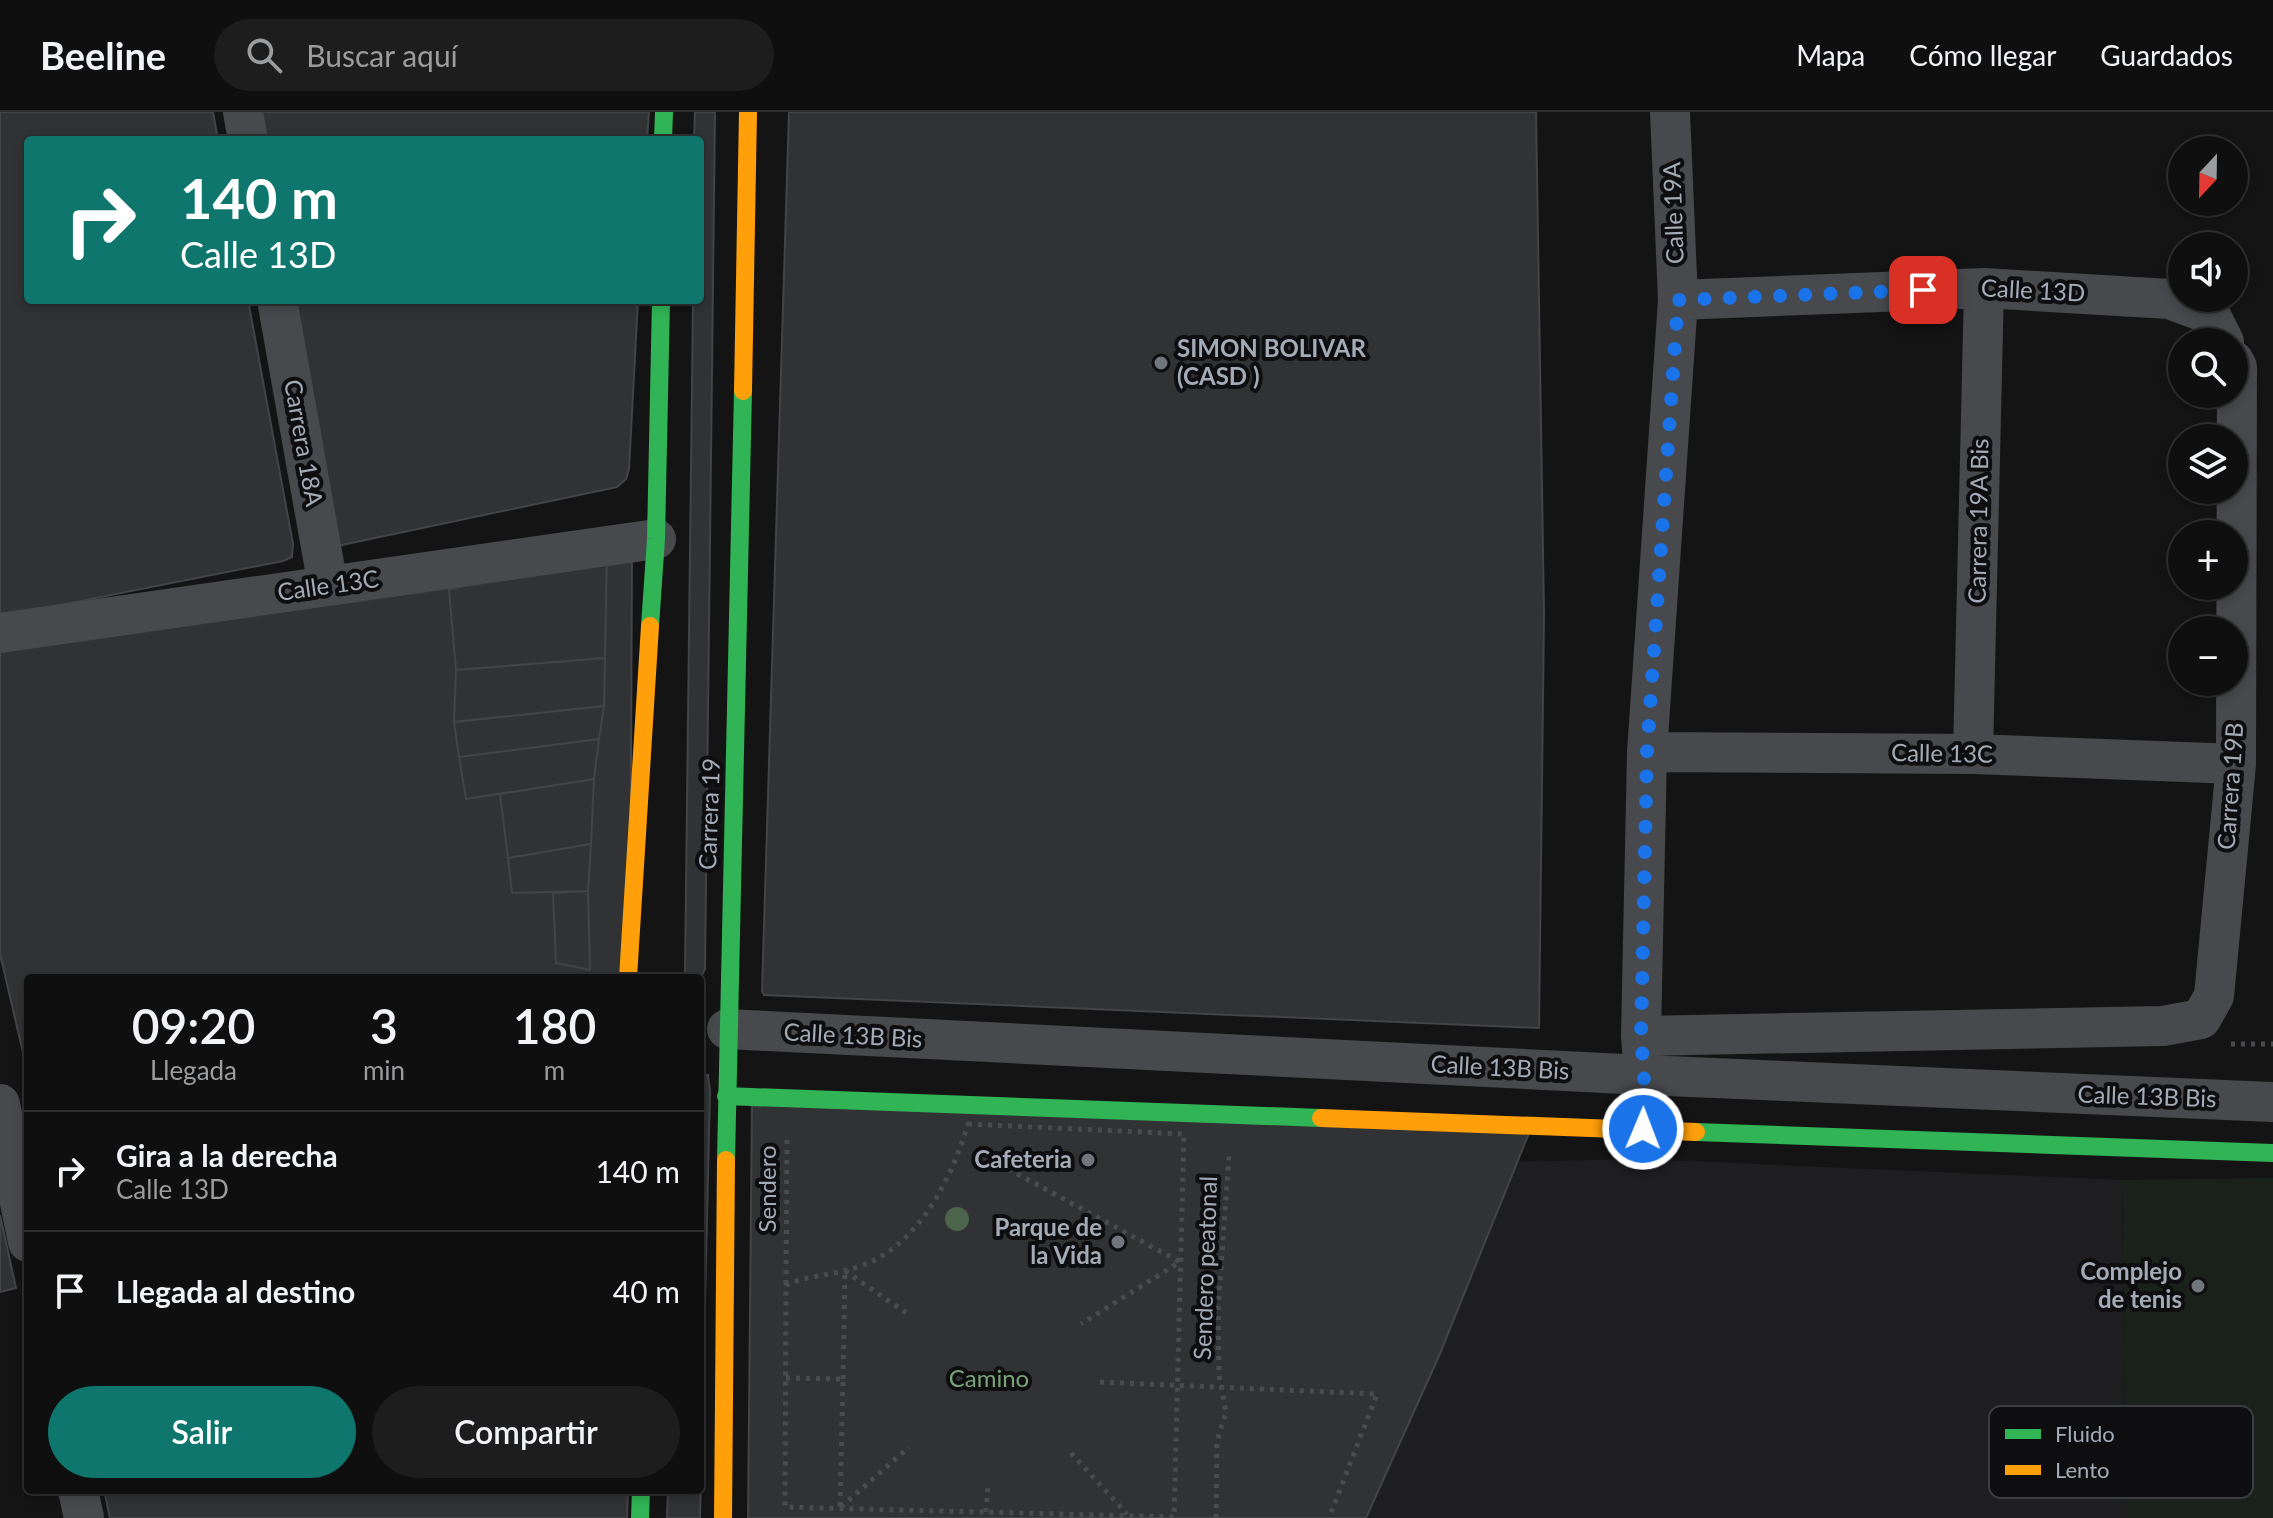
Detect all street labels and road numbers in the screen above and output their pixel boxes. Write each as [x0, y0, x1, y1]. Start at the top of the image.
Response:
street label: Calle 19A [1656, 161, 1689, 265]
street label: Calle 13D [1980, 272, 2086, 307]
street label: Carrera 18A [279, 377, 330, 509]
street label: Carrera 19A Bis [1962, 438, 1993, 604]
street label: Calle 13C [275, 563, 380, 606]
street label: Carrera 19B [2211, 721, 2248, 851]
street label: Calle 13C [1891, 737, 1993, 768]
street label: Carrera 19 [692, 757, 725, 870]
street label: Calle 13B Bis [783, 1016, 923, 1053]
street label: Calle 13B Bis [1430, 1048, 1570, 1085]
street label: Calle 13B Bis [2077, 1079, 2217, 1112]
street label: Sendero [752, 1146, 781, 1232]
street label: Sendero peatonal [1187, 1175, 1222, 1360]

